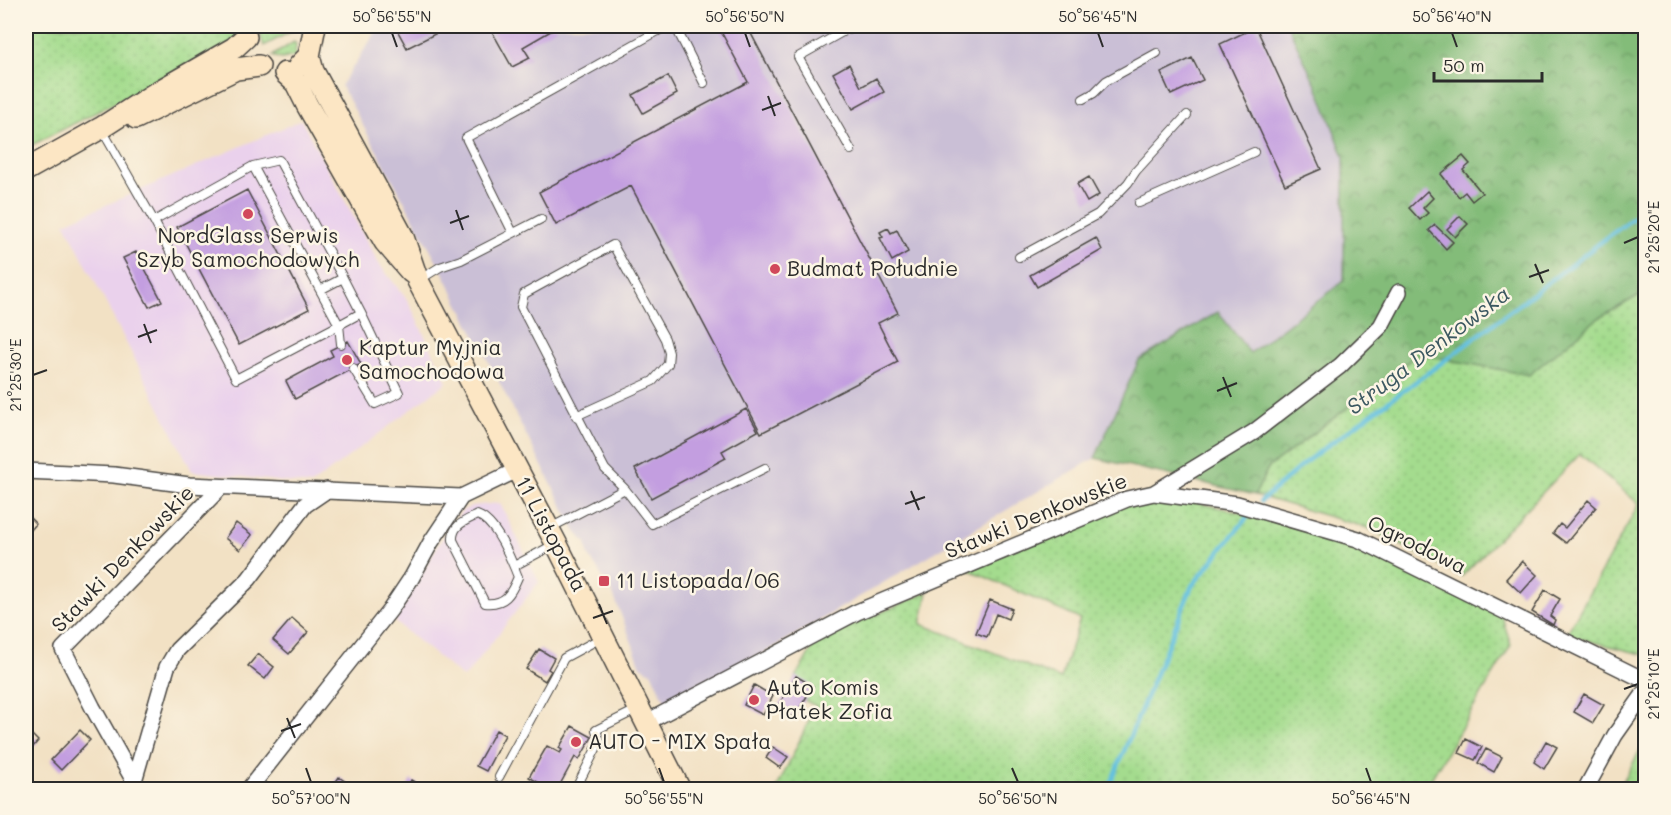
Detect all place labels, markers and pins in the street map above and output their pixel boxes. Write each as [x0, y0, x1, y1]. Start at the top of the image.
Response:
marker: NordGlass Serwis Szyb Samochodowych [241, 207, 255, 221]
place label: NordGlass Serwis Szyb Samochodowych [137, 221, 359, 272]
place label: Budmat Południe [787, 254, 958, 281]
marker: Budmat Południe [768, 262, 782, 276]
place label: Kaptur Myjnia Samochodowa [359, 333, 505, 384]
marker: Kaptur Myjnia Samochodowa [340, 353, 354, 367]
place label: 11 Listopada/06 [616, 566, 780, 593]
marker: 11 Listopada/06 [597, 574, 611, 588]
place label: Auto Komis Płatek Zofia [766, 673, 893, 724]
marker: Auto Komis Płatek Zofia [747, 693, 761, 707]
place label: AUTO - MIX Spała [588, 727, 771, 754]
marker: AUTO - MIX Spała [569, 735, 583, 749]

